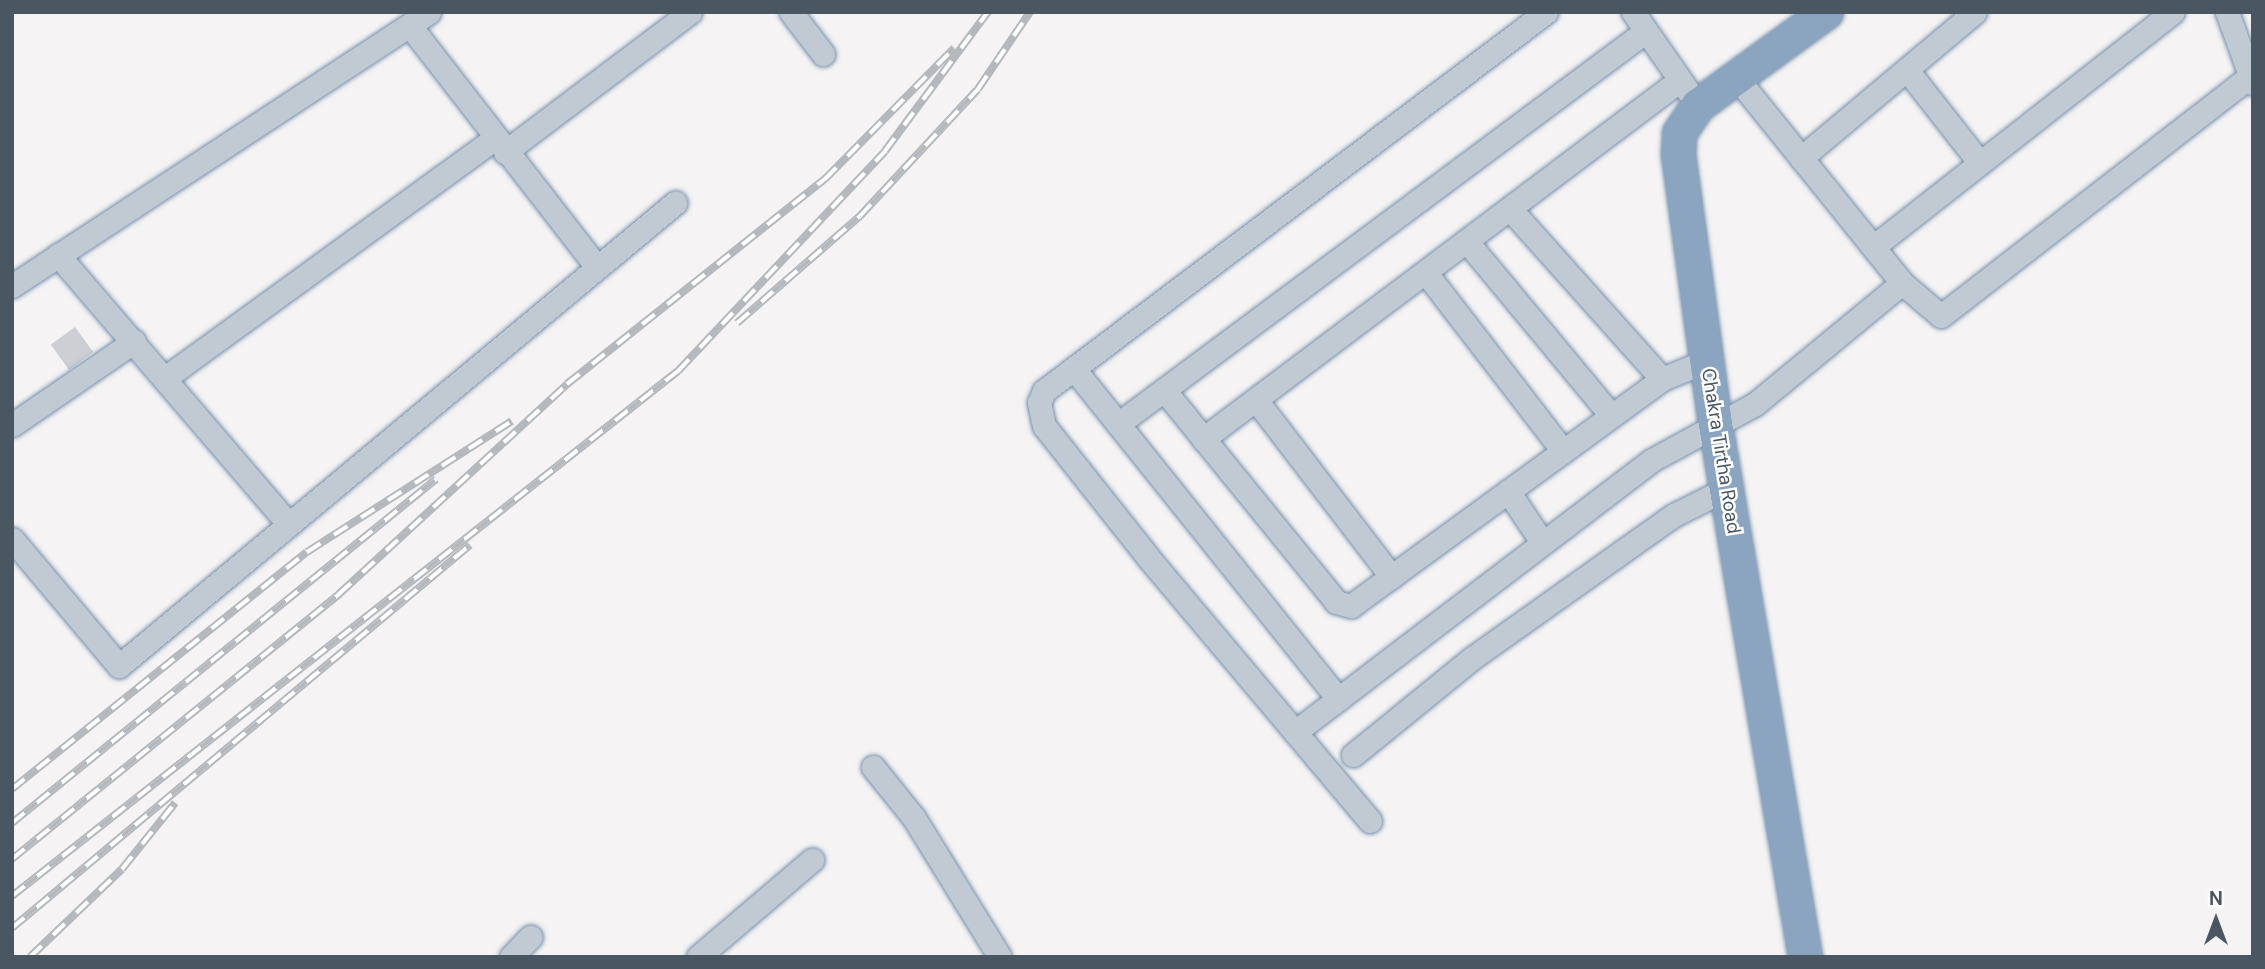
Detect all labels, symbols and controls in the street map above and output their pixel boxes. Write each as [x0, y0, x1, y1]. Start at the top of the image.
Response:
street label: Chakra Tirtha Road [1697, 367, 1745, 535]
north arrow [2181, 885, 2251, 955]
text: N [2209, 886, 2223, 911]

